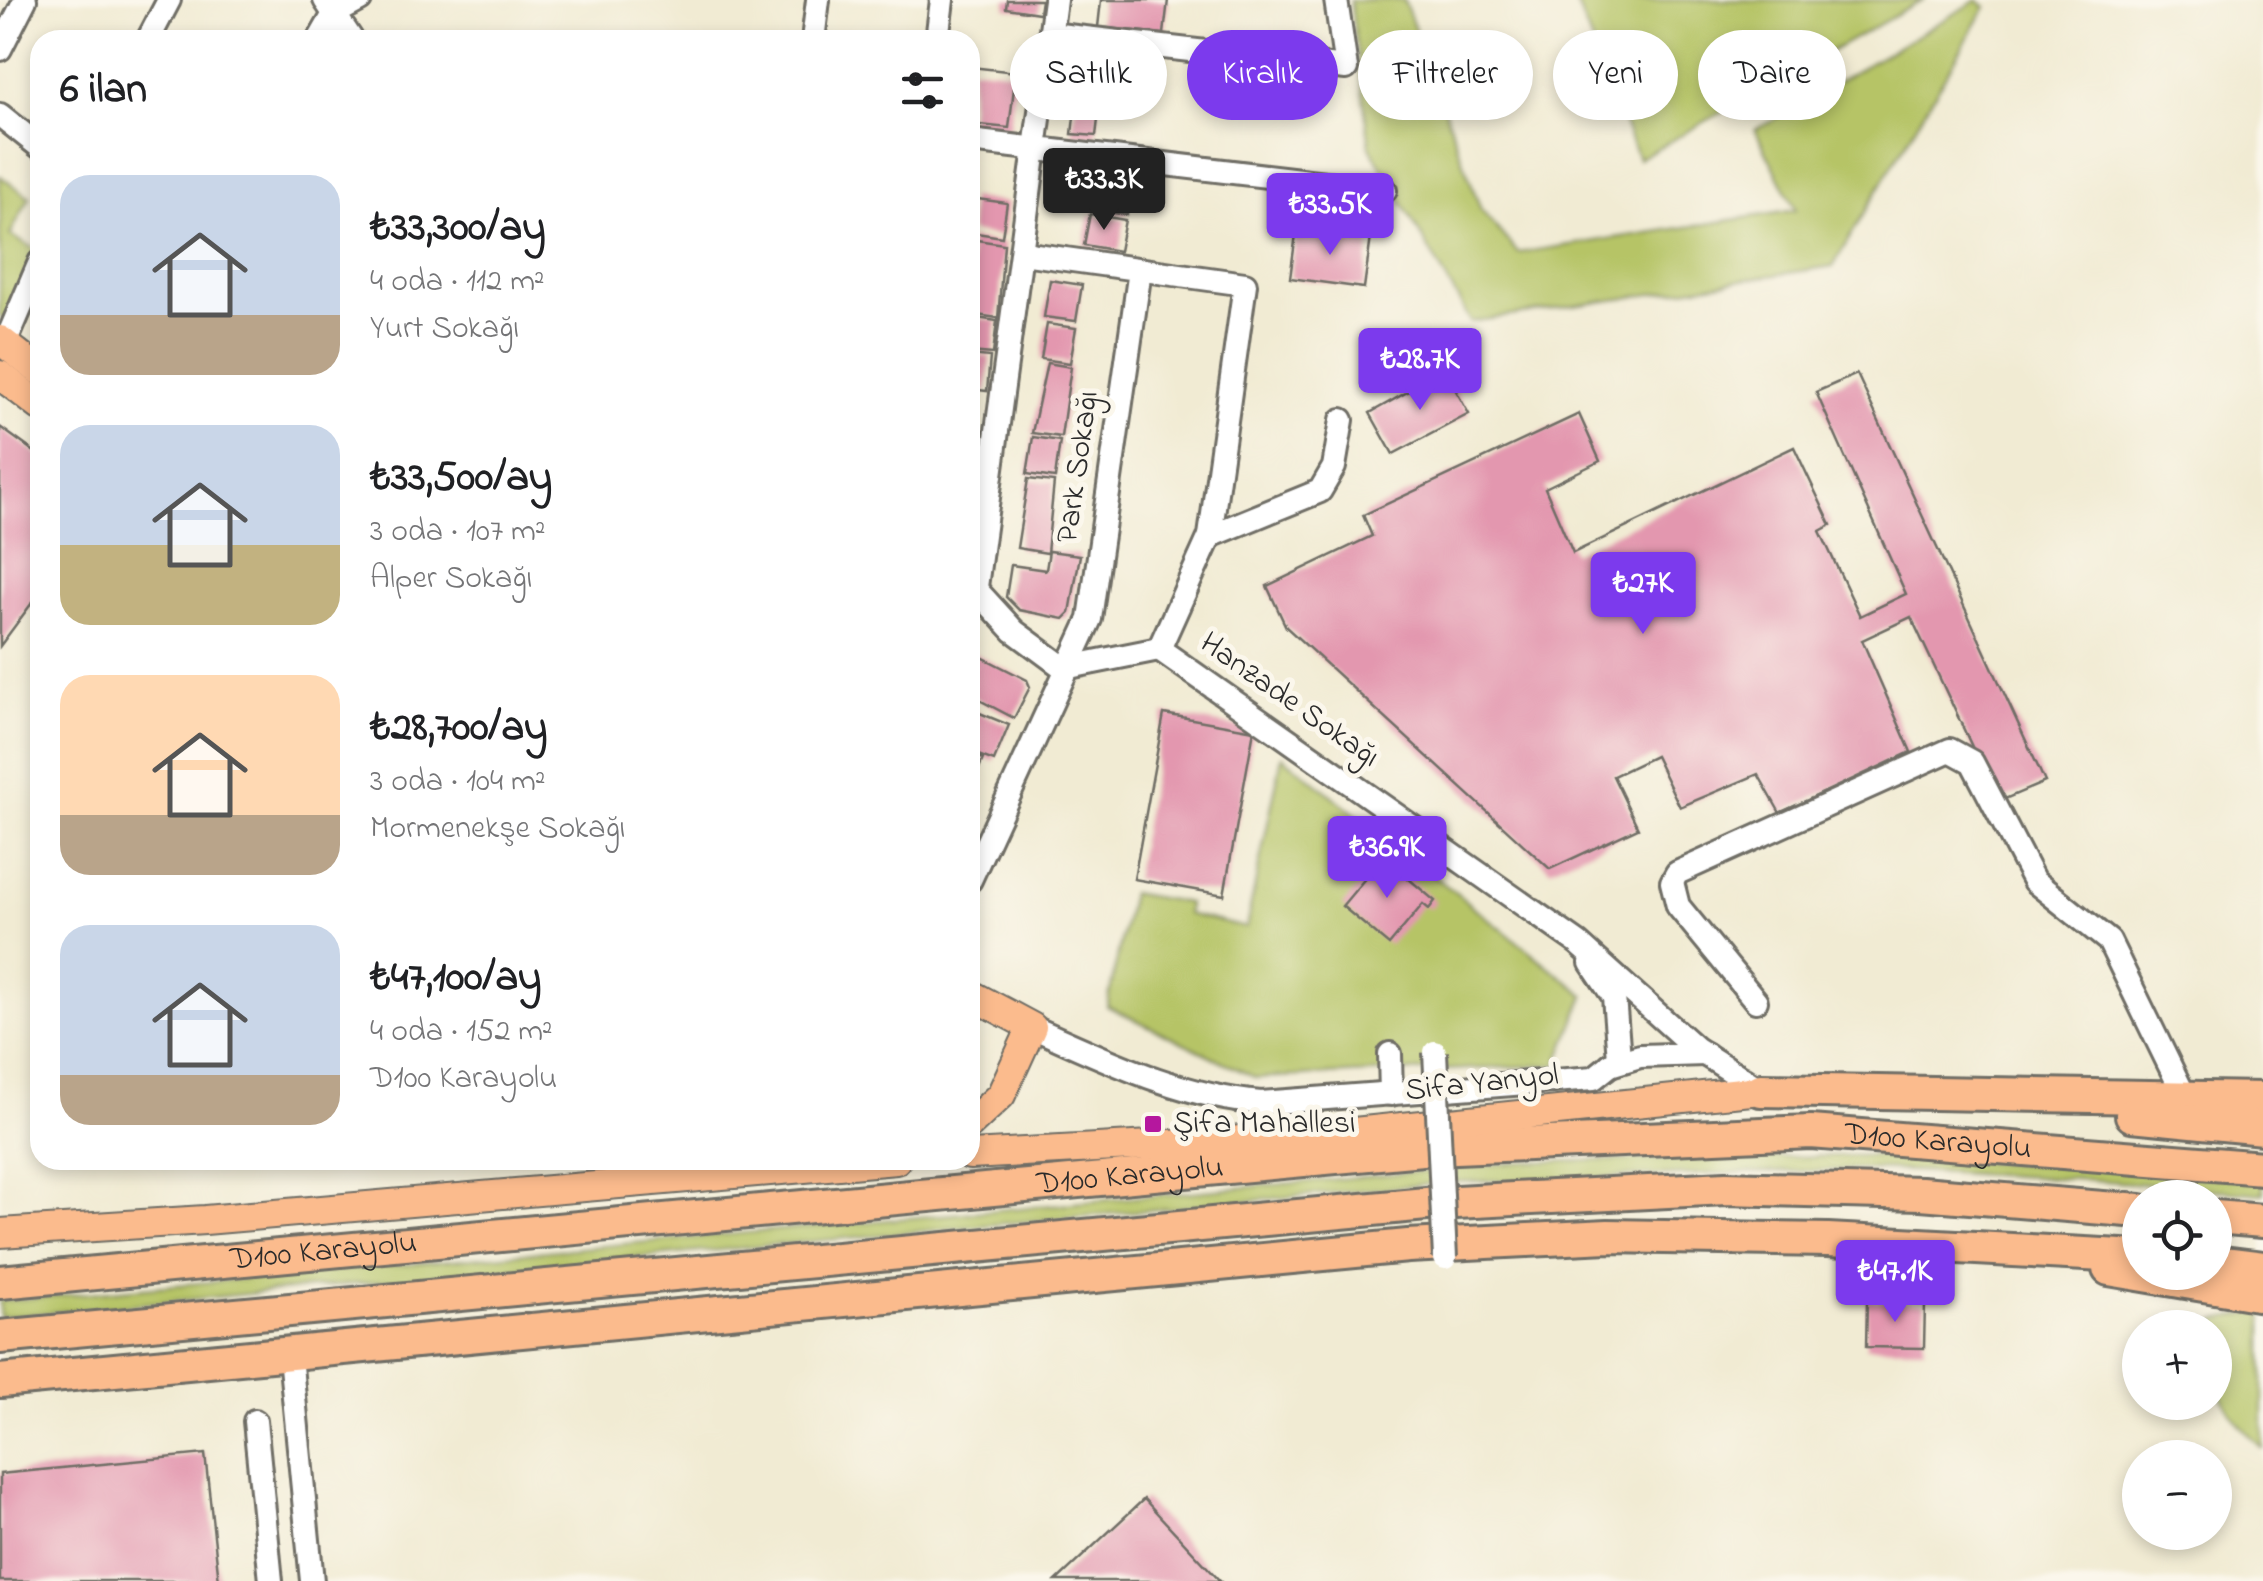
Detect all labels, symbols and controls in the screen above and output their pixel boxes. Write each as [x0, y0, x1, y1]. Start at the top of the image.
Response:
chip: Satılık [1010, 30, 1167, 120]
chip: Kiralık [1187, 30, 1338, 120]
chip: Filtreler [1358, 30, 1533, 120]
chip: Yeni [1553, 30, 1678, 120]
chip: Daire [1698, 30, 1846, 120]
text: 6 ilan [60, 60, 147, 121]
icon: filters [895, 63, 950, 118]
pin: ₺33.3K [1023, 148, 1185, 233]
text: ₺33.3K [1065, 157, 1143, 204]
pin: ₺33.5K [1249, 173, 1411, 258]
text: ₺33.5K [1289, 182, 1371, 229]
text: ₺33,300/ay [370, 198, 546, 259]
icon: home [140, 215, 260, 335]
text: 4 oda · 112 m² [370, 259, 545, 306]
text: Yurt Sokağı [370, 306, 519, 353]
pin: ₺28.7K [1339, 328, 1501, 413]
text: ₺28.7K [1380, 337, 1460, 384]
street label: Park Sokağı [1045, 388, 1114, 546]
text: ₺33,500/ay [370, 448, 552, 509]
icon: home [140, 465, 260, 585]
text: 3 oda · 107 m² [370, 509, 545, 556]
pin: ₺27K [1584, 552, 1702, 637]
text: Alper Sokağı [370, 556, 532, 603]
text: ₺27K [1613, 561, 1673, 608]
street label: Hanzade Sokağı [1189, 621, 1389, 781]
text: ₺28,700/ay [370, 698, 547, 759]
icon: home [140, 715, 260, 835]
text: 3 oda · 104 m² [370, 759, 545, 806]
text: Mormenekşe Sokağı [370, 806, 626, 853]
pin: ₺36.9K [1306, 816, 1468, 901]
text: ₺36.9K [1350, 825, 1424, 872]
text: ₺47,100/ay [370, 948, 541, 1009]
icon: home [140, 965, 260, 1085]
text: 4 oda · 152 m² [370, 1009, 553, 1056]
street label: Sifa Yanyol [1403, 1053, 1561, 1115]
text: D100 Karayolu [370, 1056, 557, 1103]
place label: Şifa Mahallesi [1173, 1101, 1356, 1148]
street label: D100 Karayolu [1842, 1111, 2033, 1173]
marker: Şifa Mahallesi [1142, 1113, 1164, 1135]
street label: D100 Karayolu [1034, 1144, 1226, 1209]
map controls [2122, 1180, 2232, 1550]
button: locate [2122, 1180, 2232, 1290]
street label: D100 Karayolu [227, 1220, 419, 1284]
pin: ₺47.1K [1814, 1240, 1976, 1325]
text: ₺47.1K [1858, 1249, 1932, 1296]
button: + [2122, 1310, 2232, 1420]
button: − [2122, 1440, 2232, 1550]

